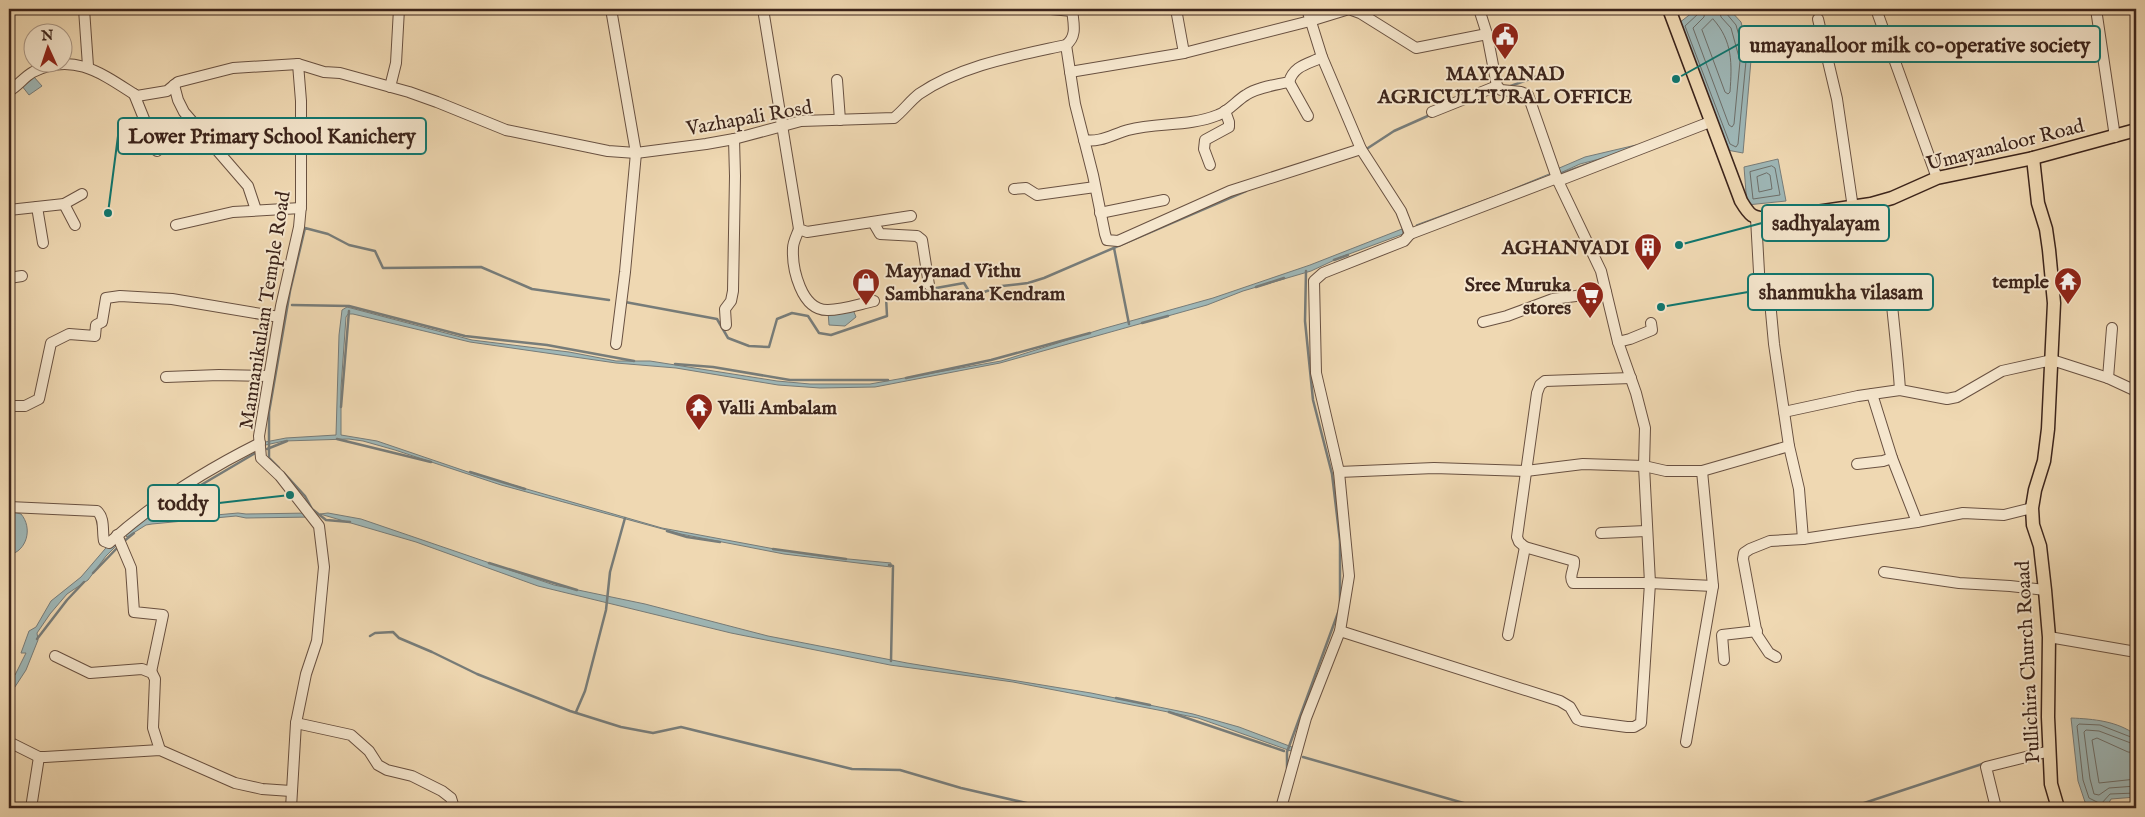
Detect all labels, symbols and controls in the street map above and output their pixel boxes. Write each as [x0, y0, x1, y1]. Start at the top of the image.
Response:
public building icon: MAYYANAD AGRICULTURAL OFFICE [1490, 21, 1520, 60]
north arrow [22, 22, 72, 72]
callout: umayanalloor milk co-operative society [1739, 26, 2100, 62]
text: N [40, 27, 54, 45]
text: umayanalloor milk co-operative society [1750, 33, 2091, 60]
place label: MAYYANAD AGRICULTURAL OFFICE [1377, 62, 1632, 110]
street label: Vazhapali Rosd [683, 95, 814, 142]
street label: Umayanaloor Road [1924, 114, 2087, 177]
callout: Lower Primary School Kanichery [118, 118, 426, 154]
text: Lower Primary School Kanichery [128, 124, 417, 151]
street label: Mannanikulam Temple Road [234, 189, 297, 431]
callout: sadhyalayam [1762, 205, 1889, 241]
text: sadhyalayam [1772, 211, 1881, 238]
building icon: AGHANVADI [1633, 232, 1663, 271]
place label: AGHANVADI [1501, 236, 1629, 261]
place label: Mayyanad Vithu Sambharana Kendram [885, 259, 1066, 307]
temple icon: temple [2053, 266, 2083, 305]
shop icon: Mayyanad Vithu Sambharana Kendram [851, 267, 881, 306]
place label: temple [1991, 270, 2050, 295]
place label: Sree Muruka stores [1465, 273, 1571, 321]
callout: shanmukha vilasam [1748, 274, 1933, 310]
supermarket icon: Sree Muruka stores [1575, 280, 1605, 319]
text: shanmukha vilasam [1759, 280, 1924, 307]
temple icon: Valli Ambalam [684, 392, 714, 431]
place label: Valli Ambalam [717, 396, 837, 421]
callout: toddy [148, 485, 219, 521]
text: toddy [156, 491, 209, 518]
street label: Pullichira Church Roaad [2011, 560, 2046, 764]

